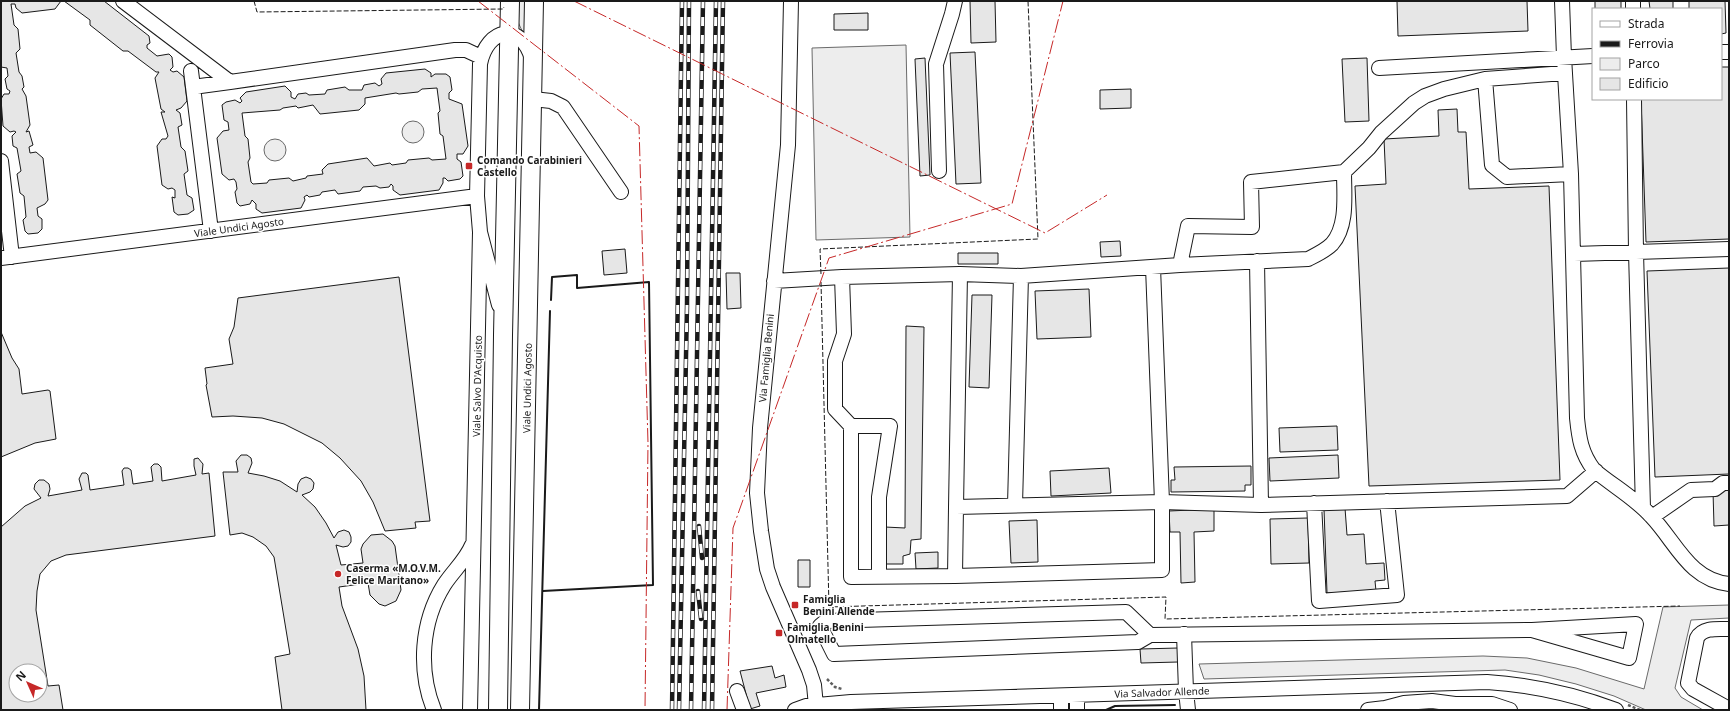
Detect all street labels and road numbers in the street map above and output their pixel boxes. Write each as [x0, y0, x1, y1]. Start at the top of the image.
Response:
street label: Viale Undici Agosto [193, 214, 285, 240]
street label: Via Famiglia Benini [755, 313, 777, 403]
street label: Viale Salvo D'Acquisto [469, 335, 485, 437]
street label: Viale Undici Agosto [519, 343, 535, 433]
street label: Via Salvador Allende [1114, 683, 1210, 701]

